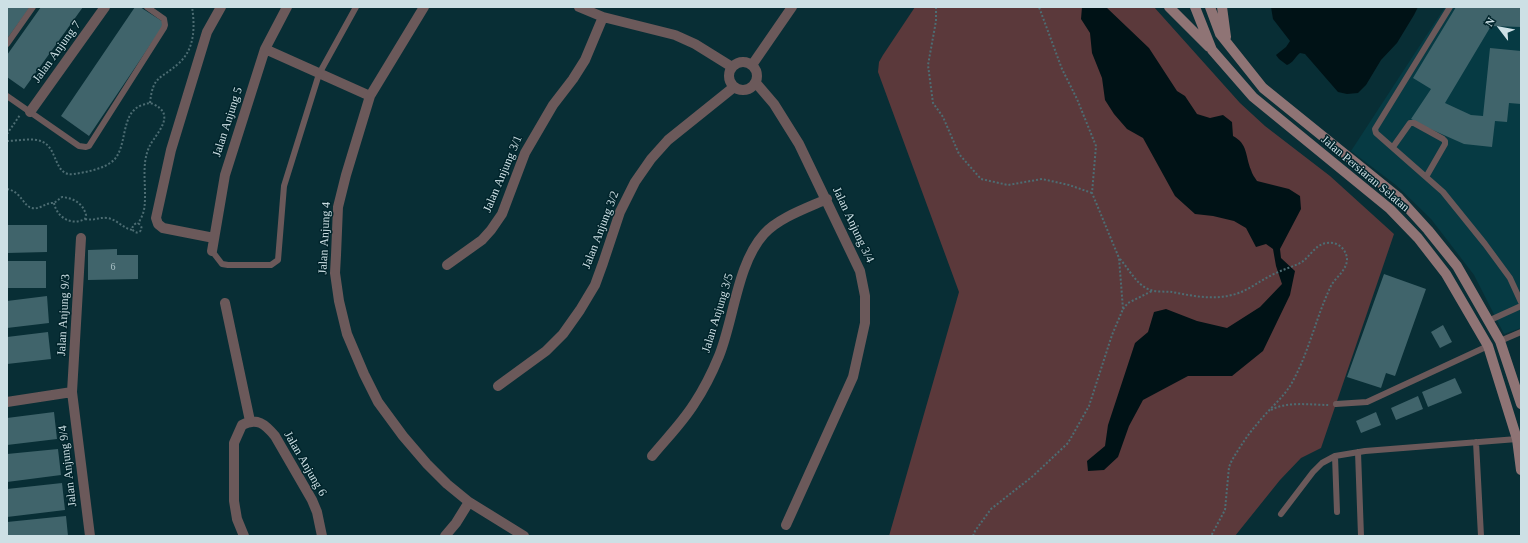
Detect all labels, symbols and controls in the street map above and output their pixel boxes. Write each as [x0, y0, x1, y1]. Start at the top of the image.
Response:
north arrow [1480, 8, 1520, 48]
text: N [1483, 15, 1497, 28]
street label: Jalan Anjung 7 [30, 18, 84, 86]
street label: Jalan Anjung 5 [210, 85, 246, 159]
street label: Jalan Anjung 3/1 [480, 133, 526, 215]
street label: Jalan Persiaran Selatan [1318, 133, 1412, 215]
street label: Jalan Anjung 3/4 [829, 185, 877, 265]
street label: Jalan Anjung 3/2 [580, 189, 622, 271]
street label: Jalan Anjung 4 [316, 201, 334, 275]
house number: 6 [110, 261, 116, 273]
street label: Jalan Anjung 3/5 [699, 272, 737, 354]
street label: Jalan Anjung 9/3 [55, 274, 73, 356]
street label: Jalan Anjung 9/4 [56, 424, 80, 508]
street label: Jalan Anjung 6 [281, 429, 329, 499]

